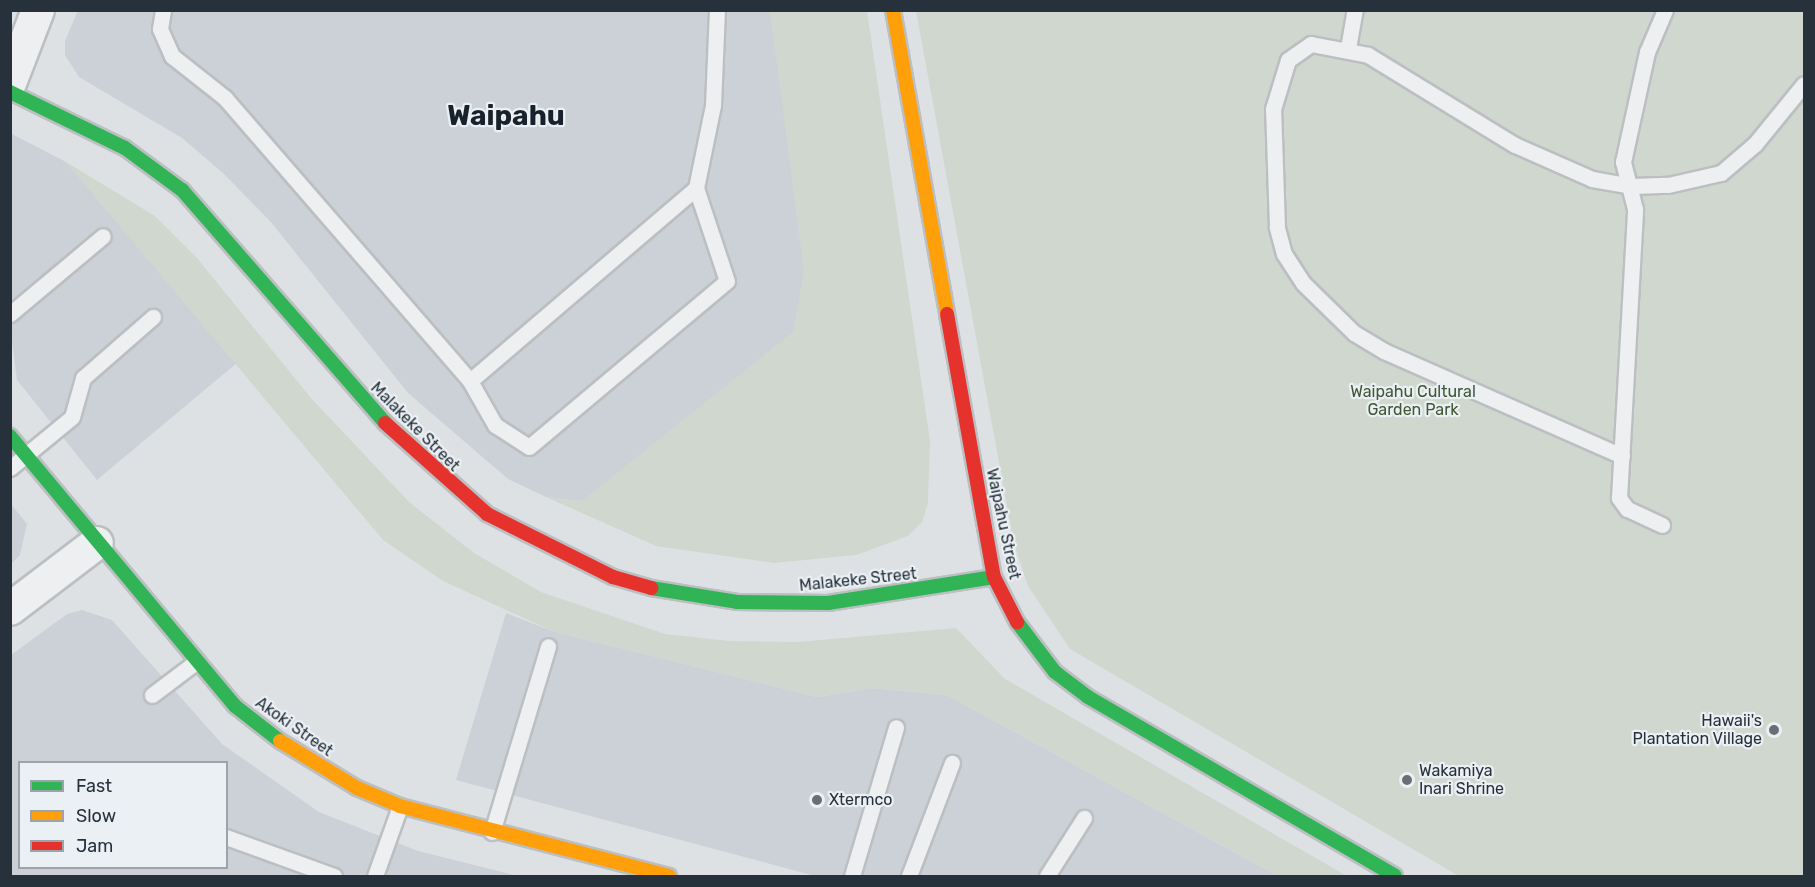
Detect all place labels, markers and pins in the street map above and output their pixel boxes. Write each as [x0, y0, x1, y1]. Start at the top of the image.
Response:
place label: Hawaii's Plantation Village [1632, 711, 1762, 749]
marker: Hawaii's Plantation Village [1767, 723, 1781, 737]
place label: Wakamiya Inari Shrine [1419, 761, 1504, 799]
marker: Wakamiya Inari Shrine [1400, 773, 1414, 787]
place label: Xtermco [829, 790, 892, 810]
marker: Xtermco [810, 793, 824, 807]

